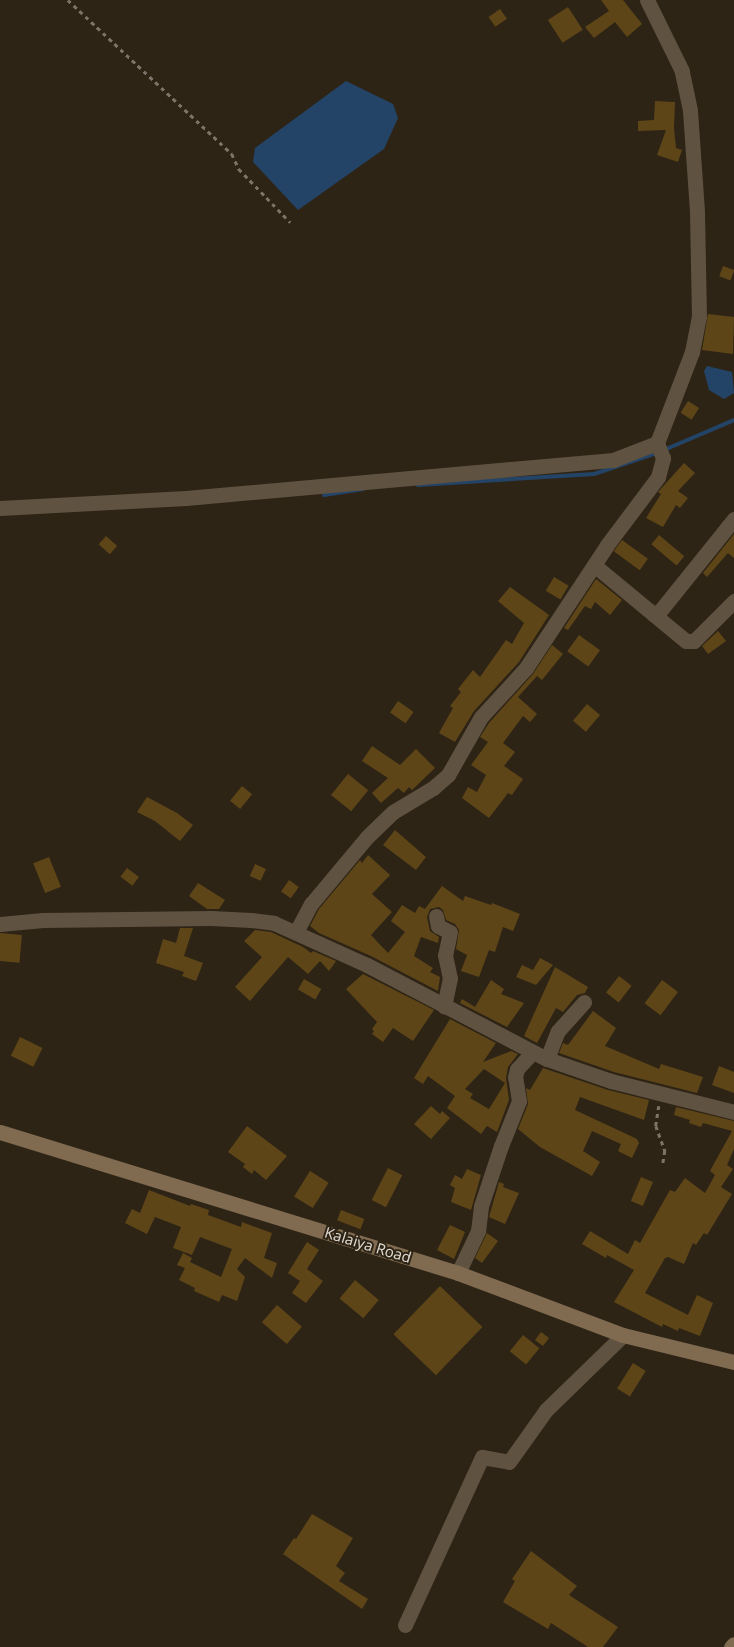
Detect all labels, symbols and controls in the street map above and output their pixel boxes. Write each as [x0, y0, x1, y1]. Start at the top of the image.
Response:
street label: Kalaiya Road [322, 1223, 414, 1267]

